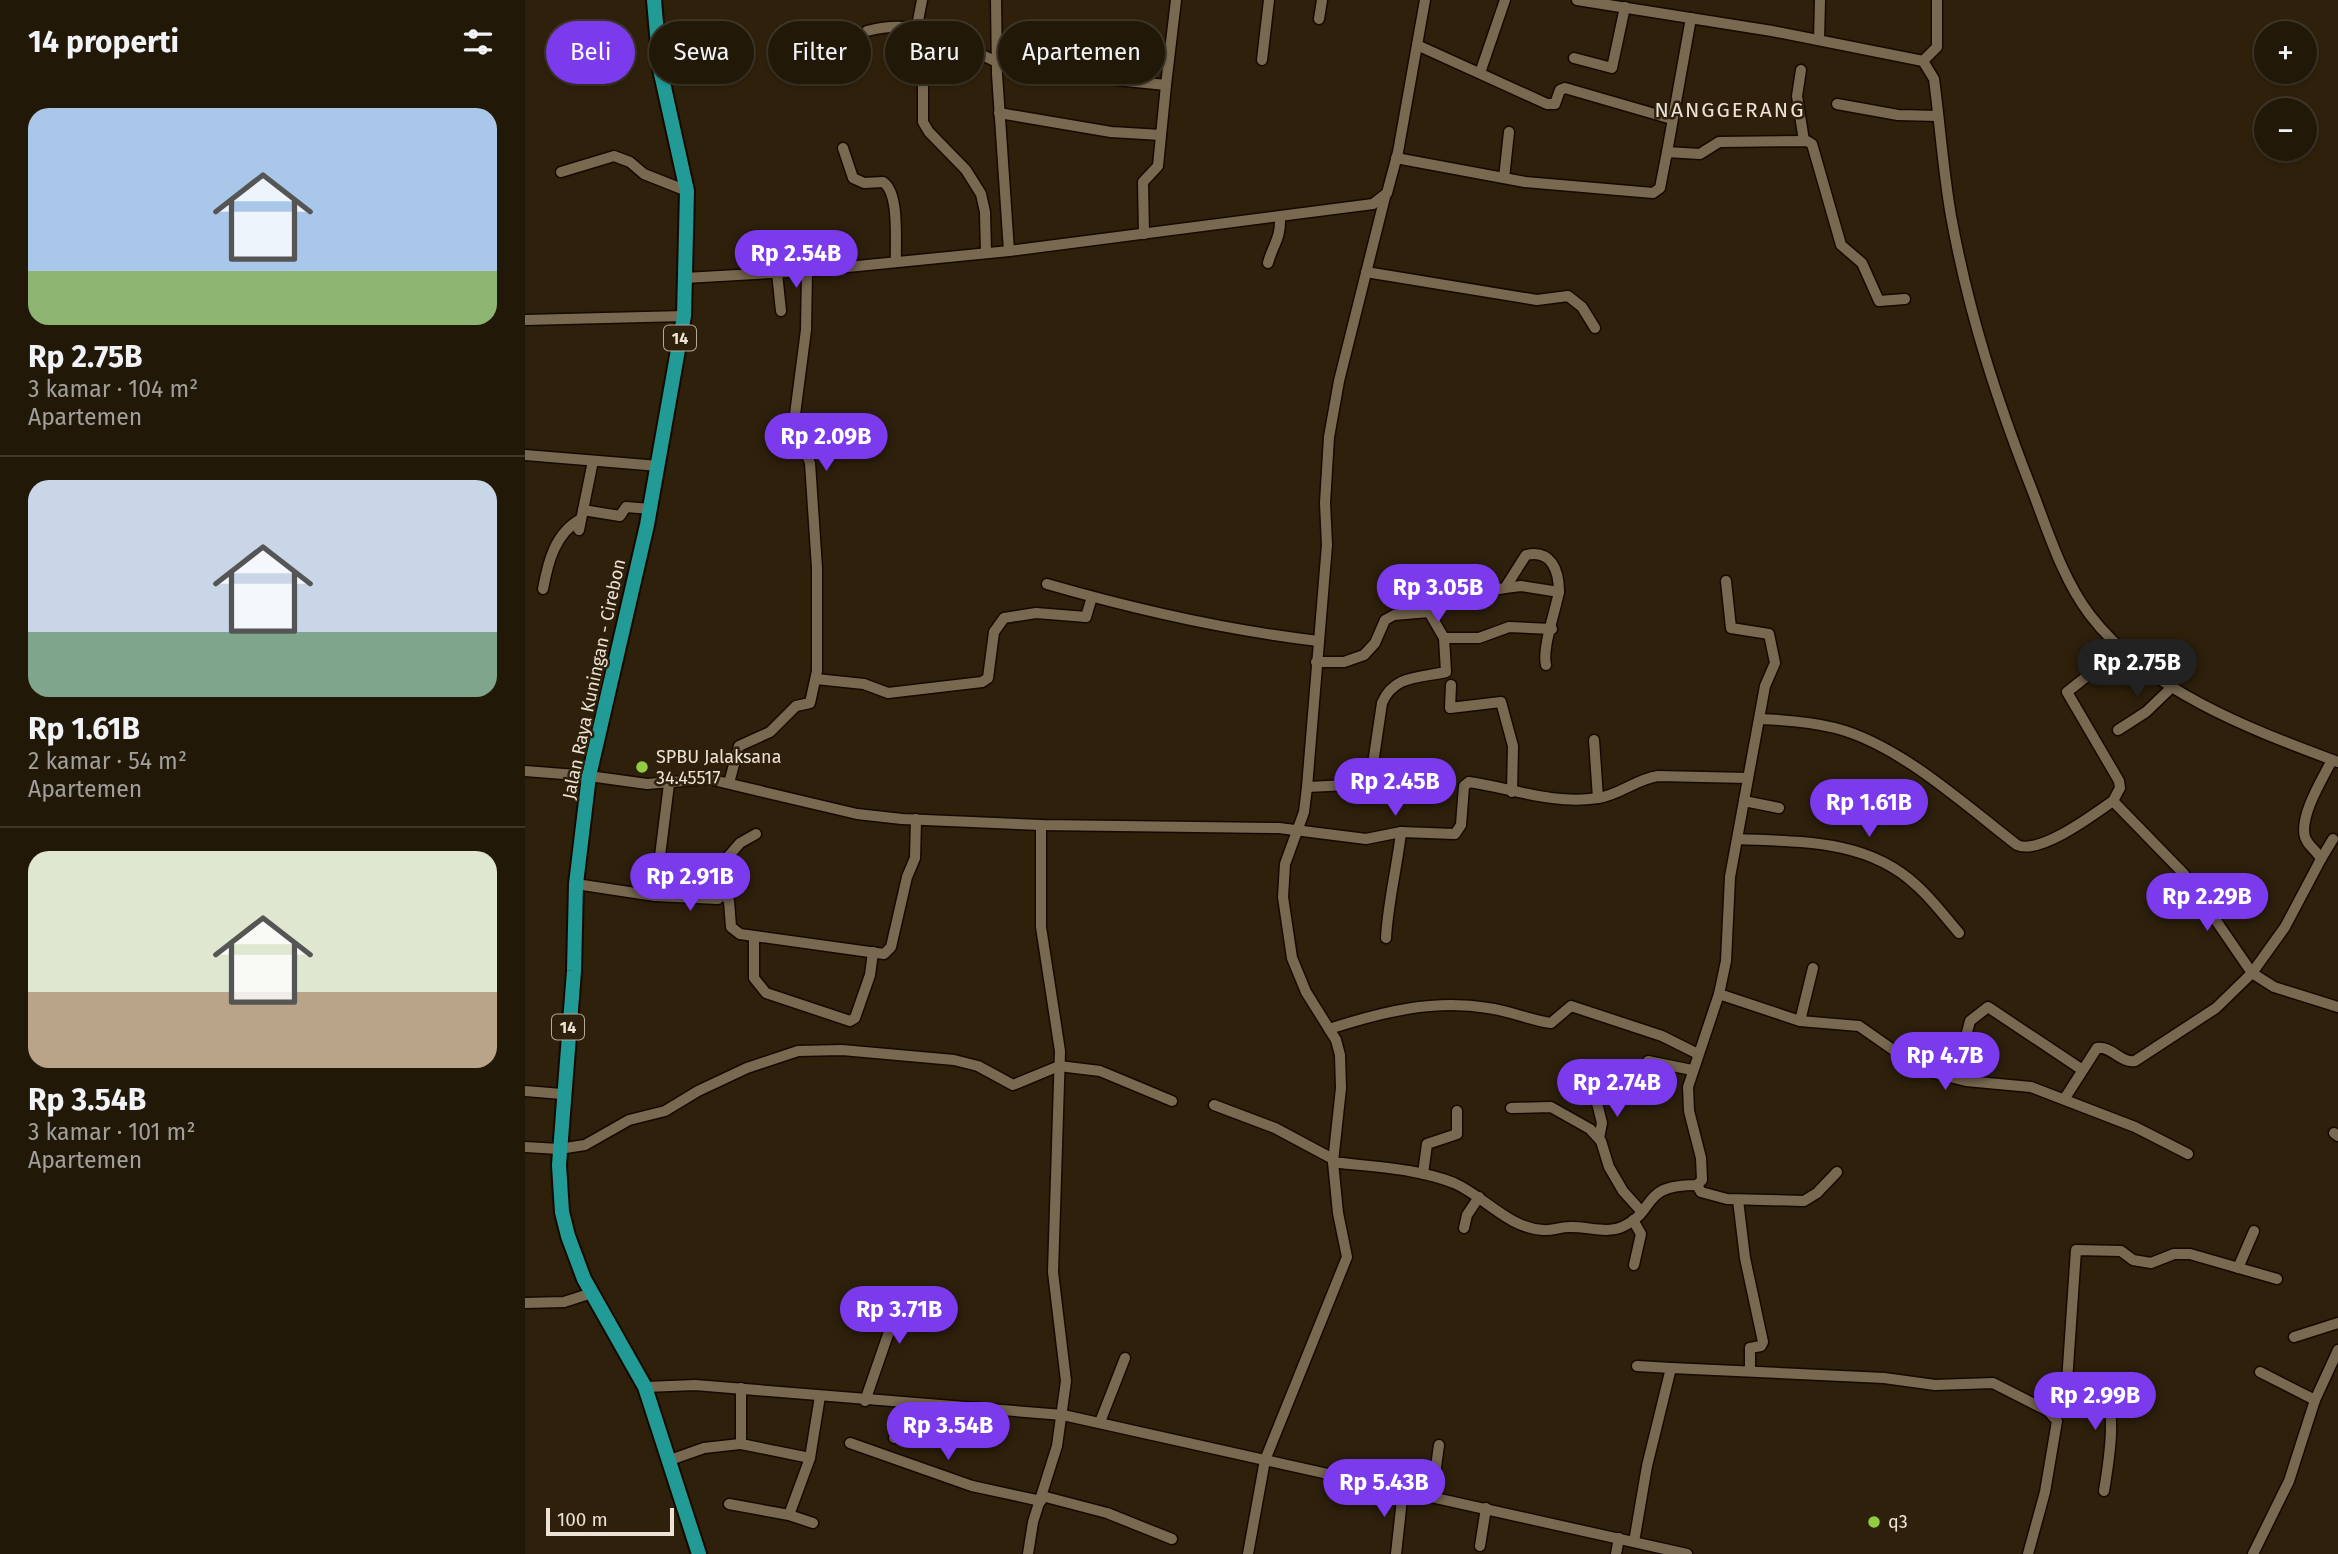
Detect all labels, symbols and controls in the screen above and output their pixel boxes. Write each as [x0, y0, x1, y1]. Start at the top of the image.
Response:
chip: Beli [546, 21, 635, 84]
chip: Sewa [649, 21, 754, 84]
chip: Filter [768, 21, 871, 84]
chip: Baru [885, 21, 984, 84]
chip: Apartemen [998, 21, 1165, 84]
map controls [2254, 21, 2317, 161]
button: + [2254, 21, 2317, 84]
icon: filters [459, 23, 497, 61]
text: 14 properti [28, 24, 179, 60]
district label: NANGGERANG [1655, 97, 1805, 123]
button: − [2254, 98, 2317, 161]
icon: home [200, 154, 326, 280]
pin: Rp 2.54B [724, 230, 868, 290]
text: Rp 2.54B [751, 239, 841, 267]
road number: 14 [664, 326, 696, 350]
text: Rp 2.75B [28, 339, 143, 375]
text: 3 kamar · 104 m² [28, 375, 198, 403]
text: Apartemen [28, 403, 142, 431]
pin: Rp 2.09B [754, 414, 898, 473]
text: Rp 2.09B [781, 422, 871, 450]
icon: home [200, 526, 326, 652]
street label: Jalan Raya Kuningan - Cirebon [558, 557, 630, 801]
pin: Rp 3.05B [1366, 564, 1510, 624]
text: Rp 3.05B [1393, 573, 1483, 601]
pin: Rp 2.75B [2065, 640, 2209, 699]
text: Rp 2.75B [2093, 648, 2181, 676]
text: Rp 1.61B [28, 711, 140, 747]
place label: SPBU Jalaksana 34.45517 [656, 746, 781, 789]
text: 2 kamar · 54 m² [28, 747, 187, 775]
pin: Rp 2.45B [1323, 758, 1467, 818]
marker: SPBU Jalaksana 34.45517 [634, 759, 650, 775]
text: Rp 2.45B [1350, 767, 1440, 795]
text: Apartemen [28, 775, 142, 803]
pin: Rp 1.61B [1797, 780, 1941, 839]
text: Rp 1.61B [1826, 788, 1912, 816]
pin: Rp 2.91B [618, 853, 762, 913]
text: Rp 2.91B [646, 862, 734, 890]
pin: Rp 2.29B [2135, 874, 2279, 933]
text: Rp 2.29B [2162, 882, 2252, 910]
icon: home [200, 897, 326, 1023]
road number: 14 [552, 1015, 584, 1040]
pin: Rp 4.7B [1880, 1032, 2010, 1092]
text: Rp 4.7B [1907, 1041, 1983, 1069]
pin: Rp 2.74B [1545, 1060, 1689, 1119]
text: Rp 2.74B [1573, 1068, 1661, 1096]
text: Rp 3.54B [28, 1082, 146, 1118]
text: 3 kamar · 101 m² [28, 1118, 195, 1146]
text: Apartemen [28, 1146, 142, 1174]
pin: Rp 3.71B [827, 1286, 971, 1346]
text: Rp 3.71B [856, 1295, 942, 1323]
pin: Rp 2.99B [2023, 1372, 2167, 1432]
text: Rp 2.99B [2050, 1381, 2140, 1409]
pin: Rp 3.54B [876, 1402, 1020, 1462]
text: Rp 3.54B [903, 1411, 993, 1439]
pin: Rp 5.43B [1312, 1460, 1456, 1519]
text: Rp 5.43B [1339, 1468, 1429, 1496]
scale bar [546, 1505, 674, 1537]
text: 100 m [557, 1508, 608, 1531]
place label: q3 [1888, 1511, 1908, 1533]
marker: q3 [1866, 1514, 1882, 1530]

